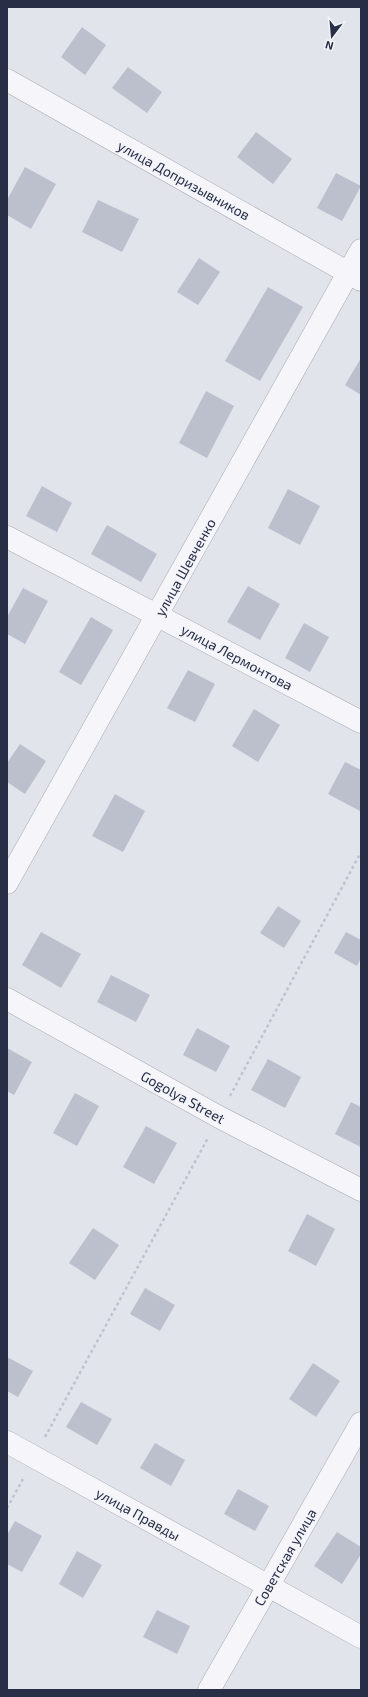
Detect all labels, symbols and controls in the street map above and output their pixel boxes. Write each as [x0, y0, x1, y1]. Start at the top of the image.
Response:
north arrow [312, 16, 352, 56]
text: N [323, 39, 335, 53]
street label: улица Допризывников [115, 137, 253, 223]
street label: улица Шевченко [151, 515, 219, 619]
street label: улица Лермонтова [178, 620, 296, 694]
street label: Gogolya Street [138, 1067, 228, 1127]
street label: улица Правды [93, 1484, 183, 1544]
street label: Советская улица [250, 1505, 320, 1609]

